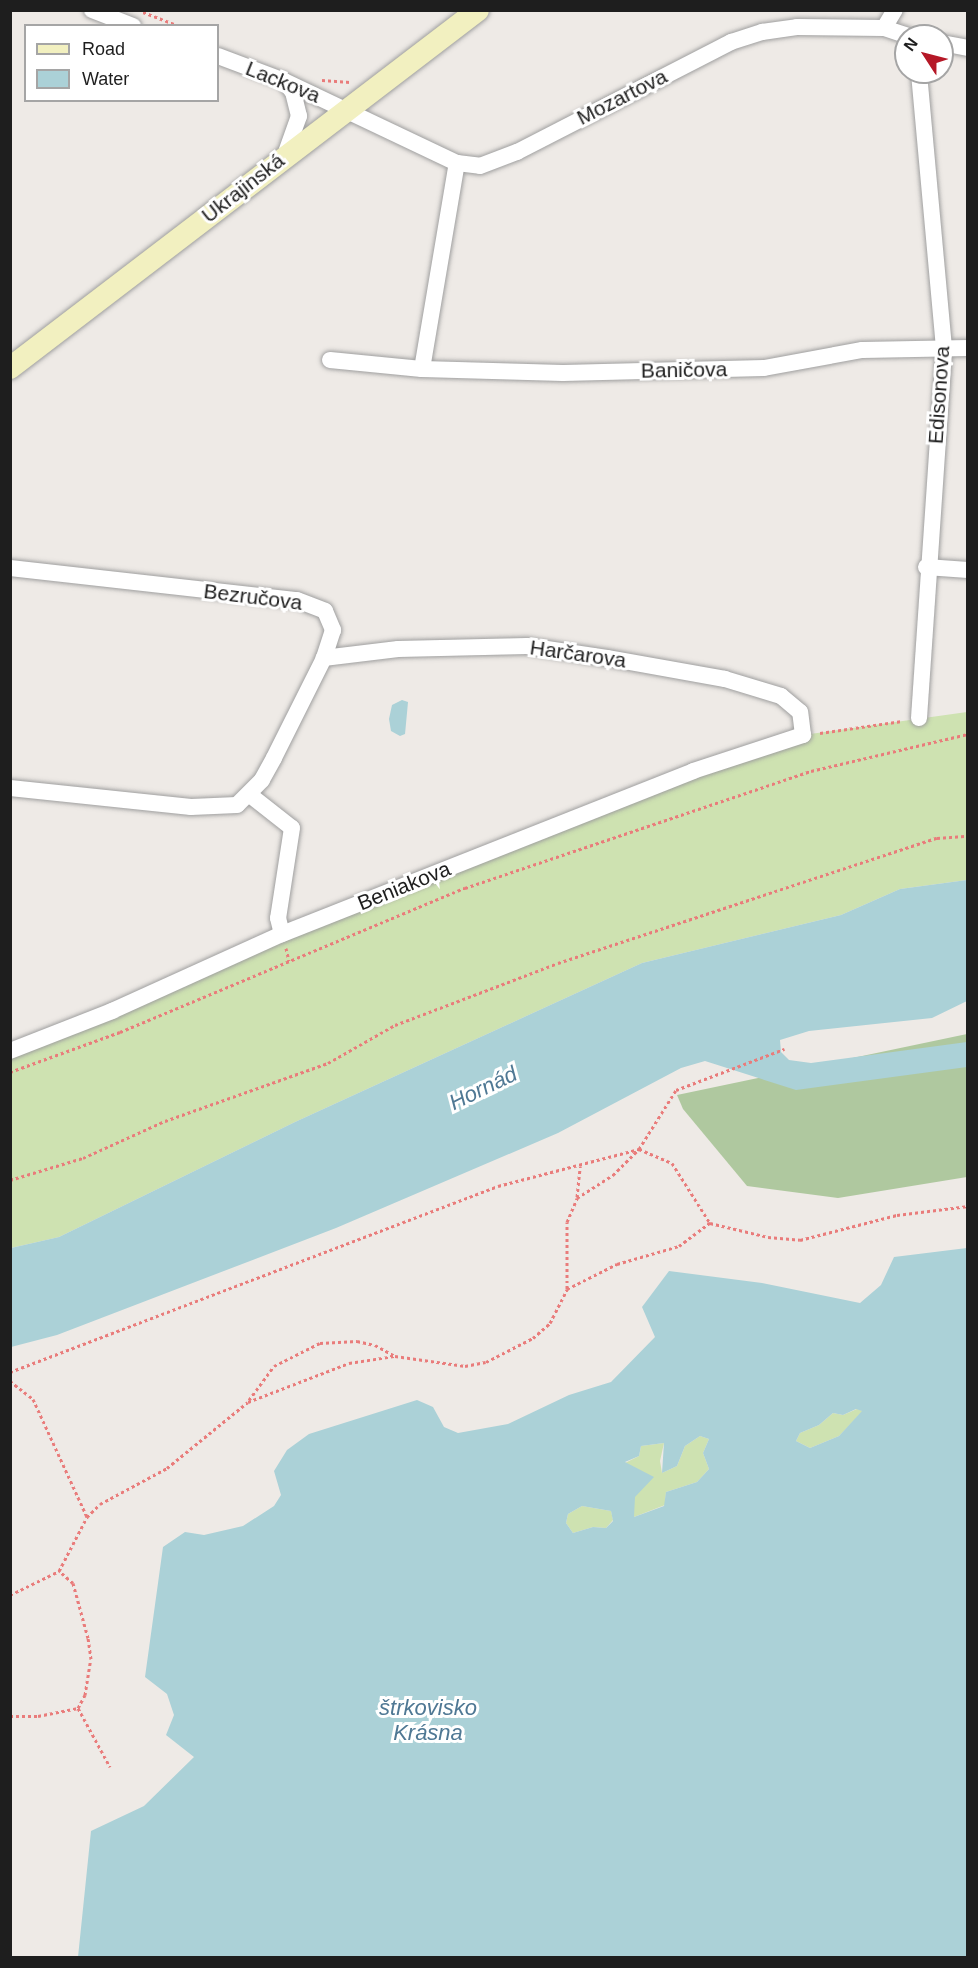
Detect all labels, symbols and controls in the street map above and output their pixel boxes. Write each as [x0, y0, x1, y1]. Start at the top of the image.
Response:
legend [24, 24, 219, 102]
north arrow [894, 24, 954, 84]
text: N [900, 35, 921, 54]
text: Road [82, 39, 125, 59]
street label: Lackova [242, 56, 324, 108]
street label: Mozartova [573, 64, 671, 130]
text: Water [82, 69, 129, 89]
street label: Ukrajinská [197, 148, 289, 228]
street label: Edisonova [923, 345, 955, 445]
street label: Baničova [641, 357, 727, 383]
street label: Bezručova [202, 578, 304, 616]
street label: Harčarova [528, 635, 628, 673]
street label: Beniakova [354, 856, 454, 916]
water label: Hornád [445, 1060, 521, 1116]
water label: štrkovisko Krásna [379, 1694, 477, 1746]

